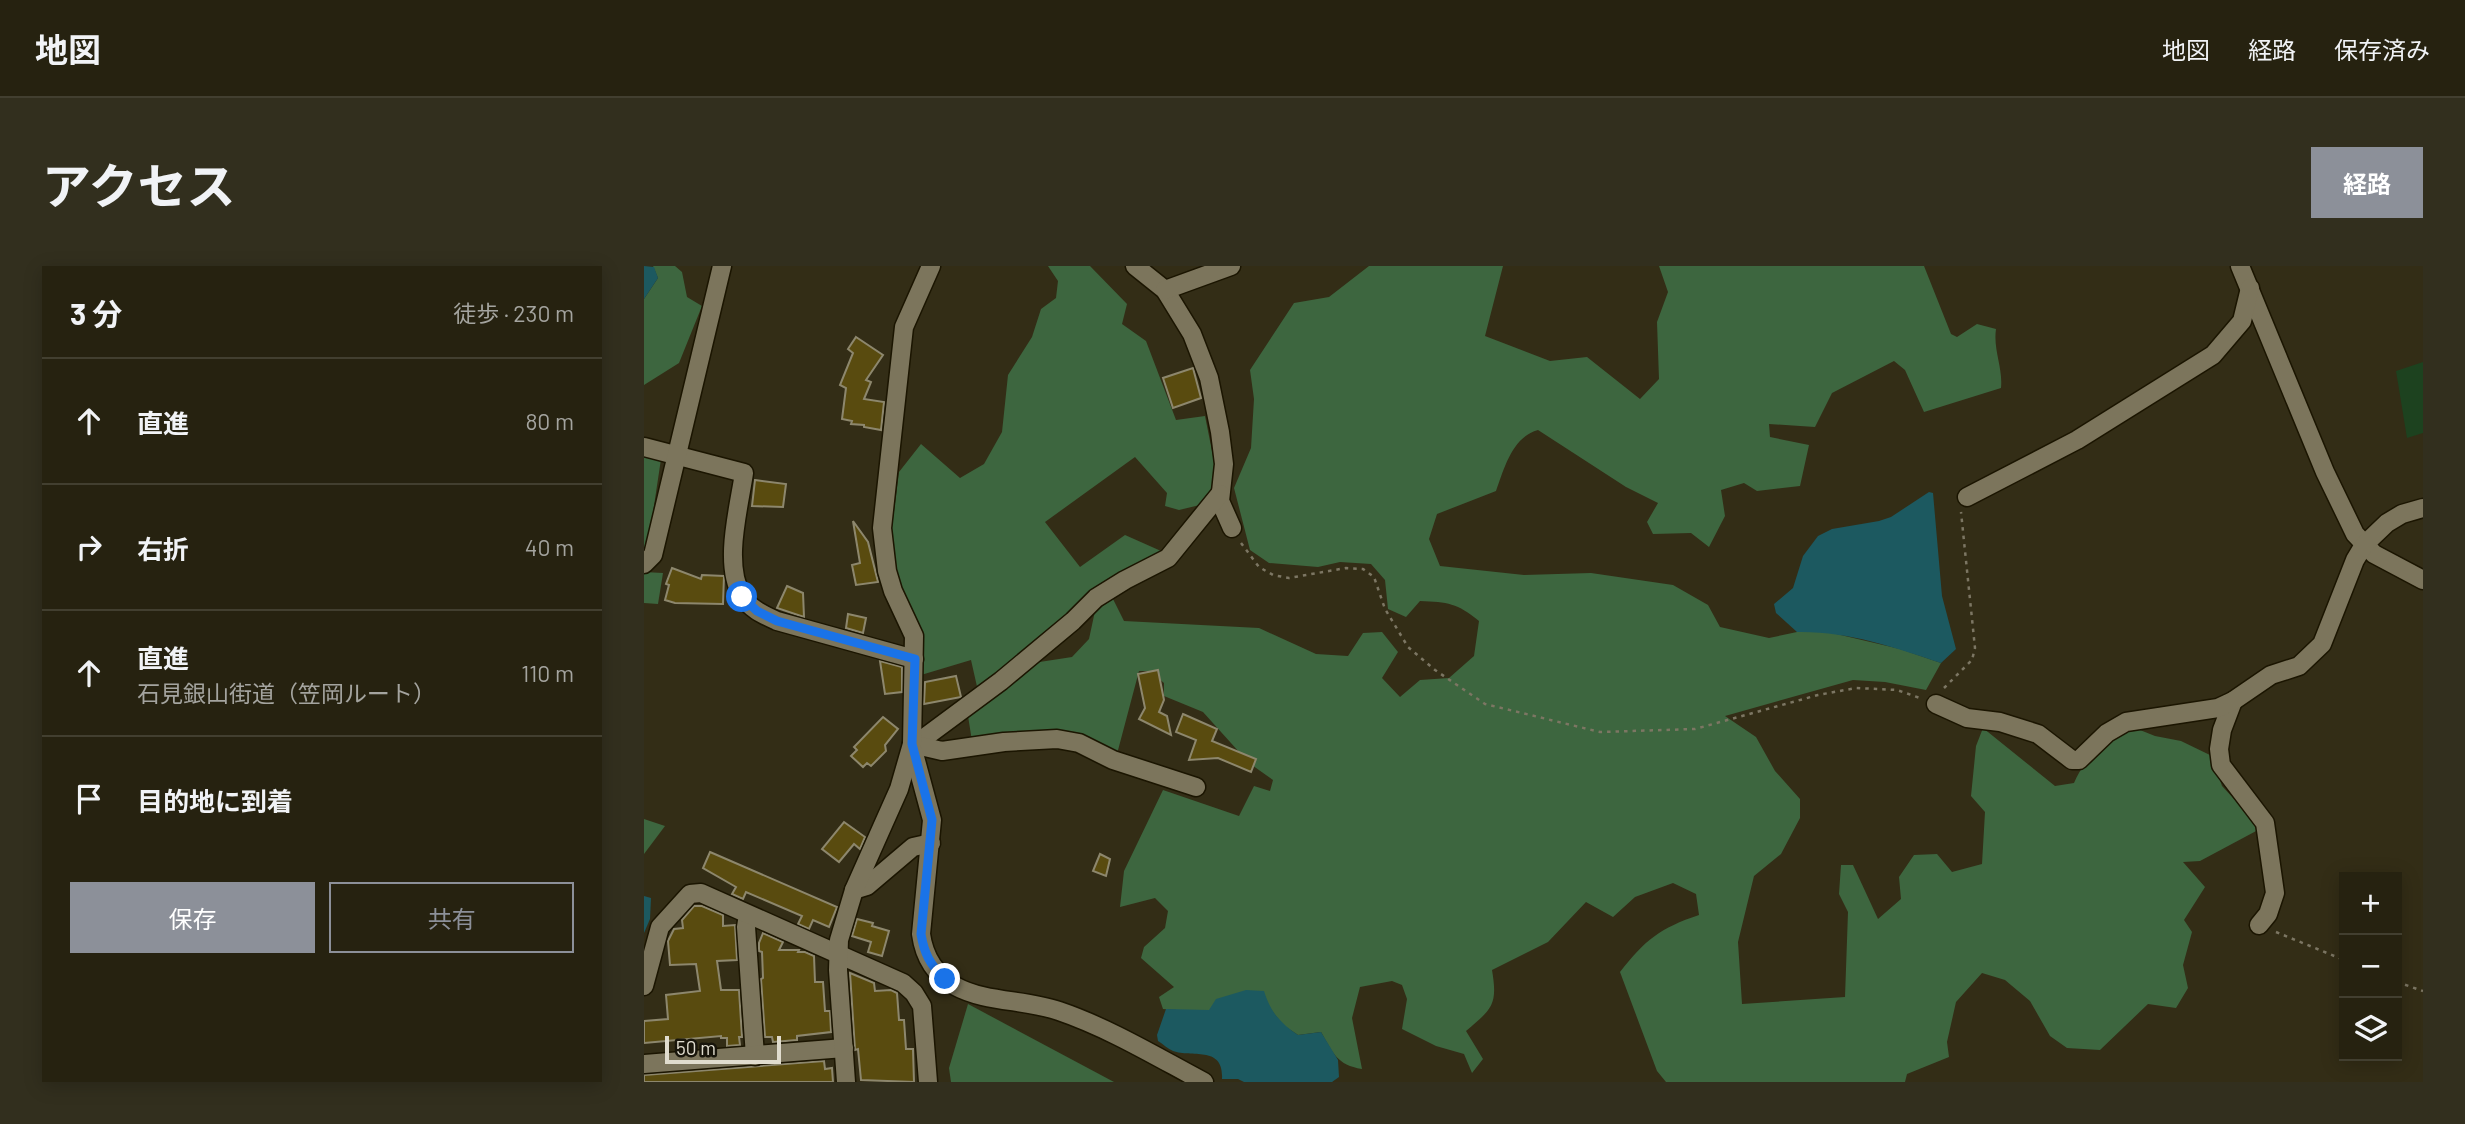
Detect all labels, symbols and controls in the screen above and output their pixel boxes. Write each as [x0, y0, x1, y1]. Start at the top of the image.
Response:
text: 地図 [35, 29, 101, 69]
text: 地図 [2162, 35, 2210, 64]
text: 経路 [2248, 35, 2296, 64]
text: 保存済み [2334, 35, 2430, 64]
button: 経路 [2311, 147, 2423, 218]
text: アクセス [42, 155, 236, 214]
text: 3 分 [70, 295, 122, 331]
text: 徒歩 · 230 m [453, 299, 574, 327]
icon: ahead [70, 402, 108, 440]
text: 直進 [137, 407, 189, 438]
text: 80 m [525, 407, 574, 435]
icon: right [70, 528, 108, 566]
text: 右折 [137, 533, 189, 564]
text: 40 m [525, 533, 574, 561]
route start [726, 581, 757, 612]
text: 直進 [137, 642, 189, 673]
icon: ahead [70, 654, 108, 692]
text: 110 m [521, 659, 574, 687]
text: 石見銀山街道（笠岡ルート） [137, 679, 436, 707]
icon: arrive [70, 780, 108, 818]
text: 目的地に到着 [137, 785, 293, 816]
map controls [2339, 872, 2402, 1061]
button: + [2339, 872, 2402, 935]
button: 保存 [70, 882, 315, 953]
button: 共有 [329, 882, 574, 953]
button: − [2339, 935, 2402, 998]
route end [929, 963, 960, 994]
button: layers [2339, 998, 2402, 1061]
scale bar [665, 1033, 780, 1065]
text: 50 m [676, 1036, 716, 1059]

